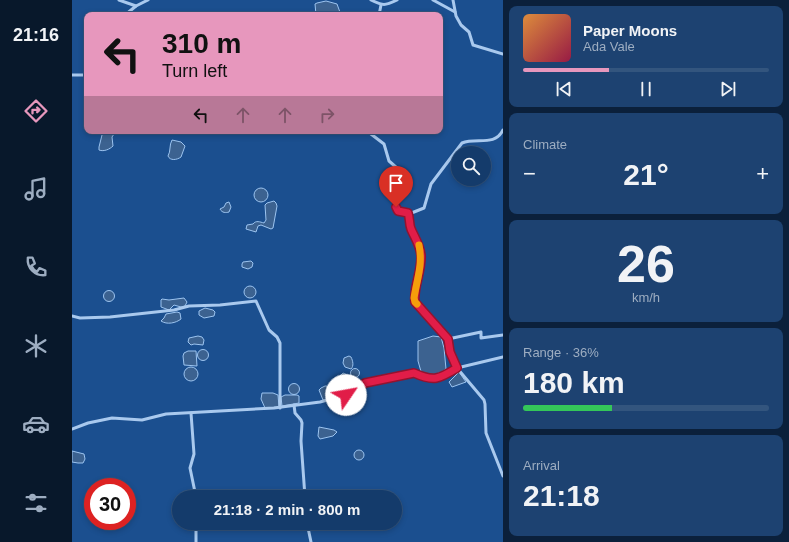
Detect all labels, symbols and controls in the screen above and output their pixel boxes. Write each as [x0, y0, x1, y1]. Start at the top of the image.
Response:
text: Paper Moons [583, 22, 677, 39]
text: 21:16 [13, 25, 59, 45]
icon: left [96, 28, 148, 80]
text: 310 m [162, 28, 241, 59]
text: Ada Vale [583, 39, 635, 54]
text: Turn left [162, 61, 227, 81]
icon: previous [553, 78, 575, 100]
icon: pause [635, 78, 657, 100]
icon: next [717, 78, 739, 100]
icon: directions [22, 97, 50, 125]
icon: left [190, 104, 212, 126]
icon: ahead [232, 104, 254, 126]
icon: ahead [274, 104, 296, 126]
icon: right [316, 104, 338, 126]
text: Climate [523, 137, 567, 152]
map controls [451, 146, 491, 186]
button: search [451, 146, 491, 186]
text: 21° [623, 158, 669, 191]
text: − [523, 161, 536, 186]
text: + [756, 161, 769, 186]
pin [379, 166, 413, 207]
icon: arrive [385, 172, 407, 194]
icon: music [22, 175, 50, 203]
text: 26 [617, 235, 675, 293]
icon: phone [22, 253, 50, 281]
text: km/h [632, 290, 660, 305]
icon: climate [22, 332, 50, 360]
text: Range · 36% [523, 345, 599, 360]
text: 180 km [523, 366, 625, 399]
position arrow [325, 374, 367, 416]
icon: car [22, 410, 50, 438]
text: Arrival [523, 458, 560, 473]
speed limit sign: 30 [84, 478, 136, 530]
text: 21:18 [523, 479, 600, 512]
icon: filters [22, 489, 50, 517]
text: 21:18 · 2 min · 800 m [214, 501, 360, 518]

